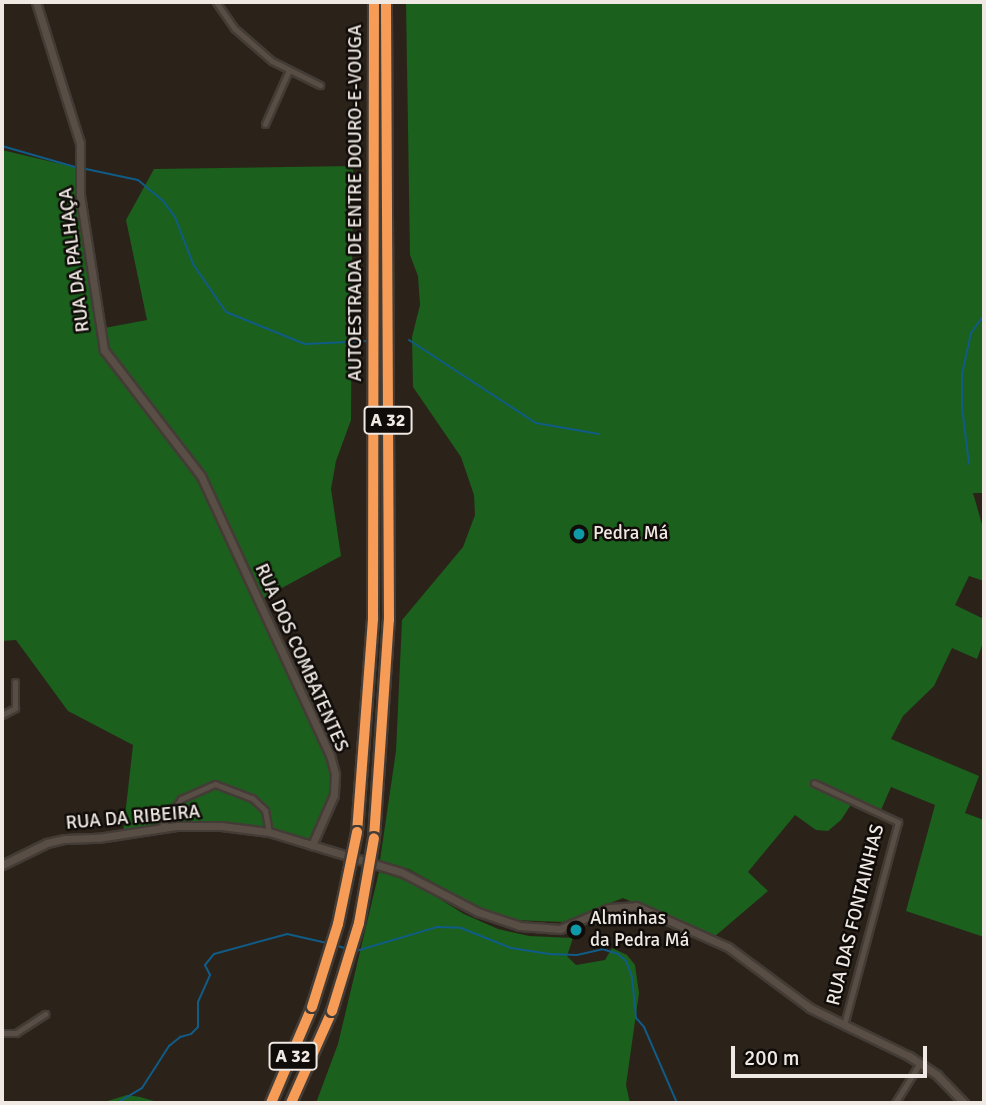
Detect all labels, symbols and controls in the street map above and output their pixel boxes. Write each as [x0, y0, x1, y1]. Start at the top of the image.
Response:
street label: AUTOESTRADA DE ENTRE DOURO-E-VOUGA [345, 24, 367, 382]
street label: RUA DA PALHAÇA [55, 186, 95, 334]
road number: A 32 [364, 406, 412, 434]
place label: Pedra Má [593, 523, 668, 545]
marker: Pedra Má [571, 526, 587, 542]
street label: RUA DOS COMBATENTES [249, 560, 353, 756]
street label: RUA DA RIBEIRA [65, 801, 201, 835]
street label: RUA DAS FONTAINHAS [822, 822, 890, 1008]
place label: Alminhas da Pedra Má [590, 908, 689, 952]
marker: Alminhas da Pedra Má [568, 922, 584, 938]
scale bar [734, 1032, 930, 1076]
road number: A 32 [268, 1042, 318, 1070]
text: 200 m [744, 1045, 799, 1071]

